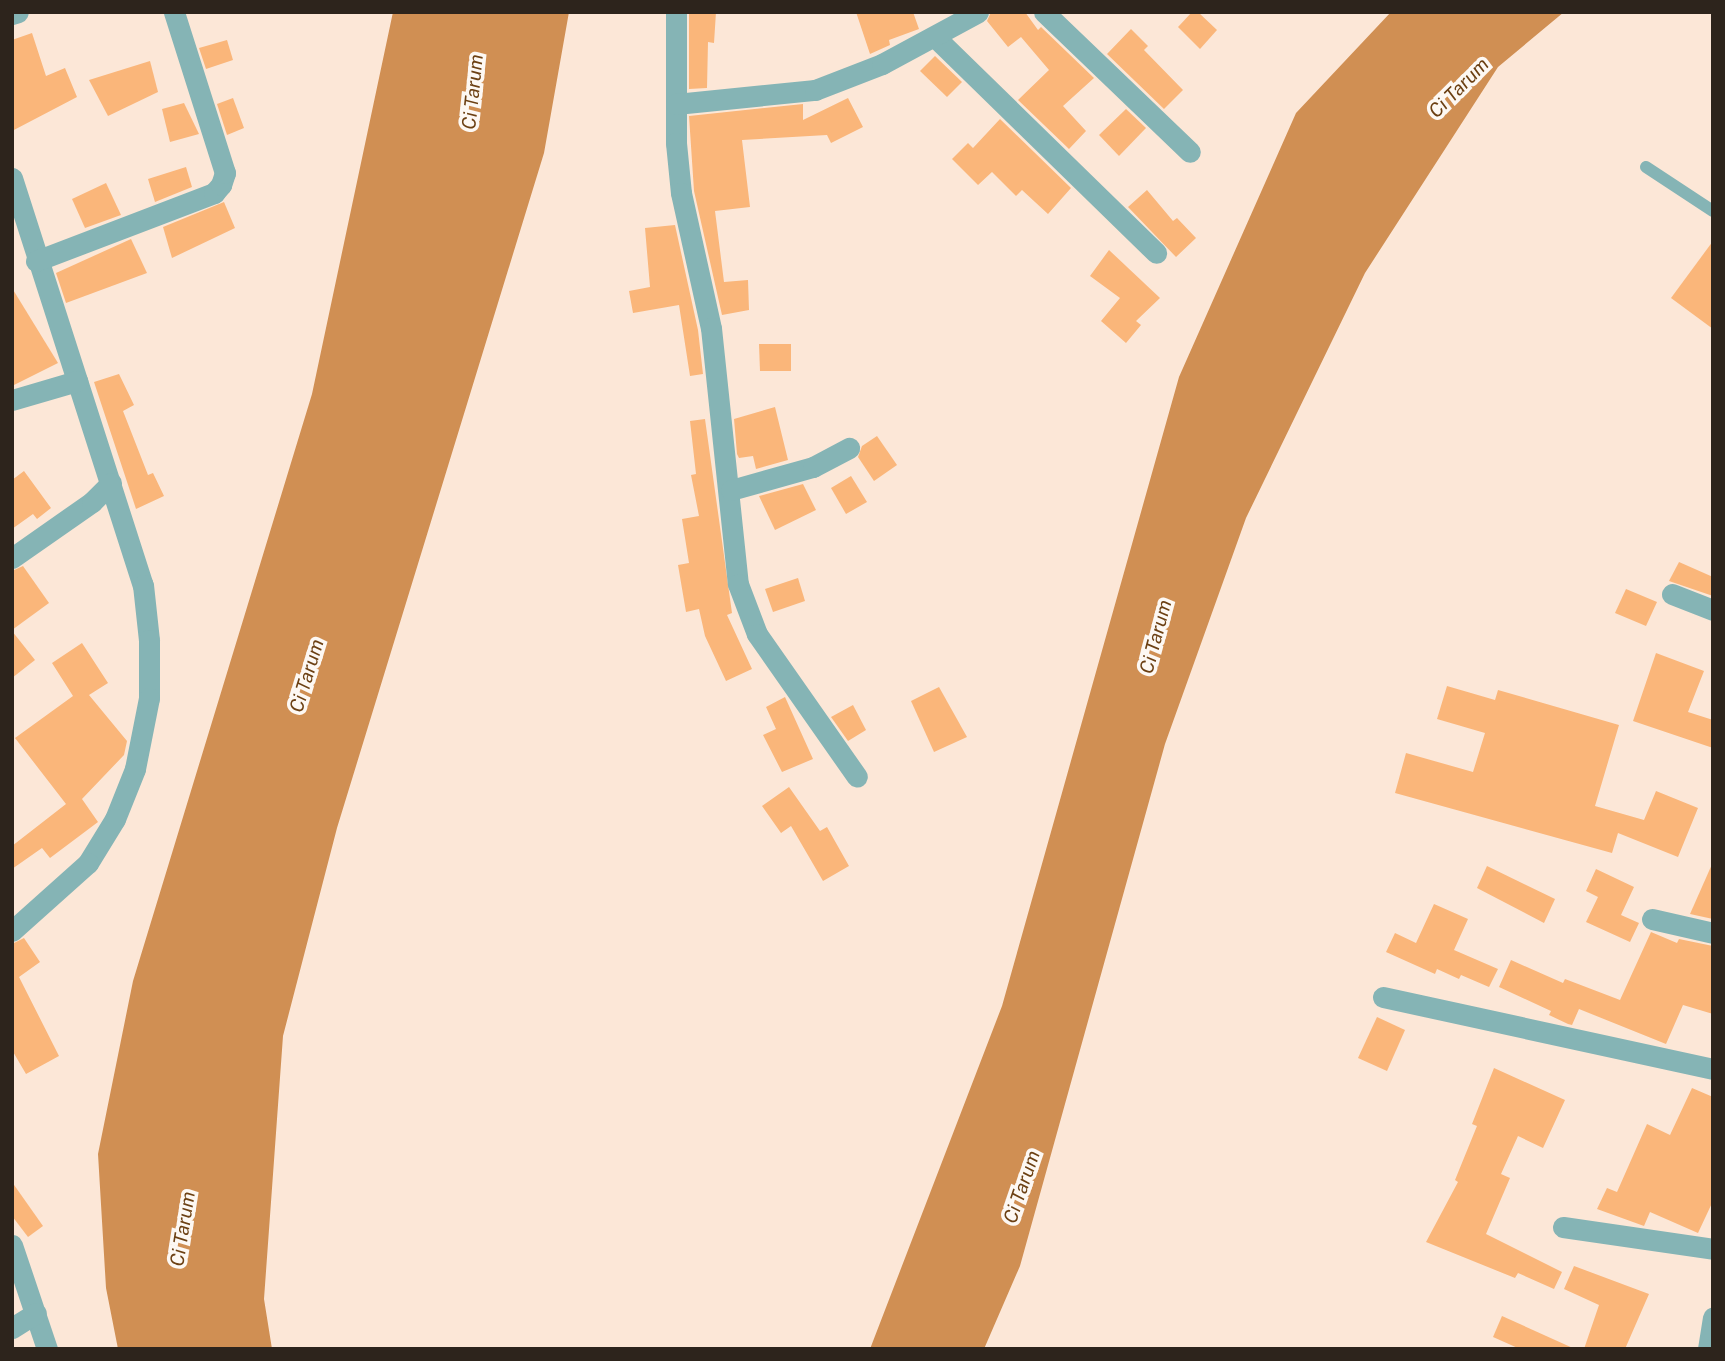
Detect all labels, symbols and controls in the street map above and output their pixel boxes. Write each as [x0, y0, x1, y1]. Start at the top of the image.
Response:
water label: Ci Tarum [458, 53, 488, 131]
water label: Ci Tarum [1424, 53, 1494, 123]
water label: Ci Tarum [1135, 598, 1177, 676]
water label: Ci Tarum [285, 637, 329, 715]
water label: Ci Tarum [999, 1148, 1045, 1226]
water label: Ci Tarum [166, 1190, 200, 1268]

